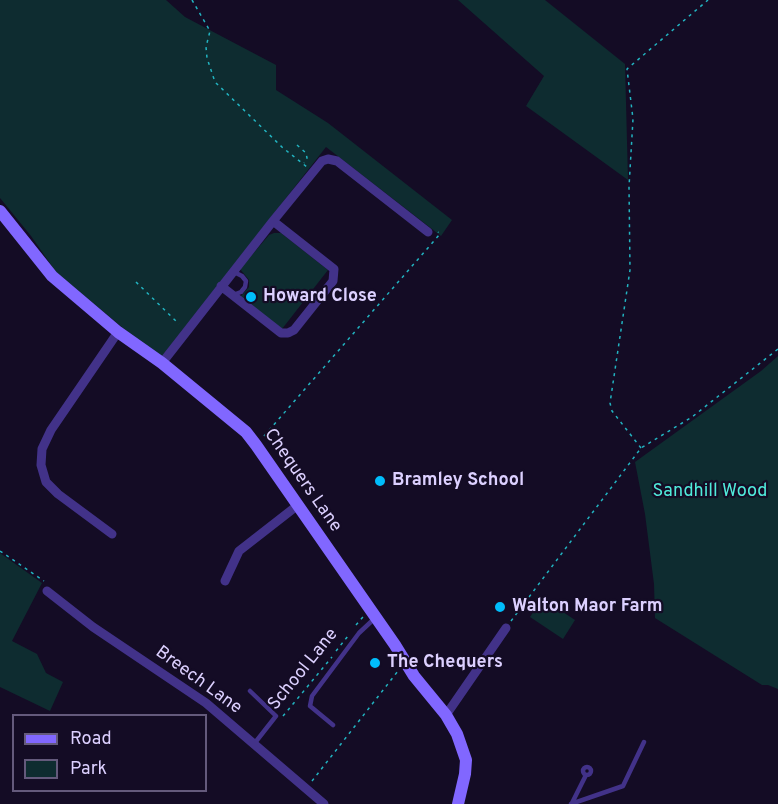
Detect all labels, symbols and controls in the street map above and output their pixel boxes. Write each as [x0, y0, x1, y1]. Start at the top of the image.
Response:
place label: Howard Close [263, 286, 377, 308]
marker: Howard Close [244, 290, 258, 304]
street label: Chequers Lane [258, 425, 346, 537]
place label: Bramley School [392, 470, 524, 492]
marker: Bramley School [373, 474, 387, 488]
park label: Sandhill Wood [653, 481, 767, 503]
place label: Walton Maor Farm [512, 596, 663, 618]
marker: Walton Maor Farm [493, 600, 507, 614]
street label: School Lane [264, 625, 344, 715]
street label: Breech Lane [151, 642, 245, 720]
place label: The Chequers [387, 652, 503, 674]
marker: The Chequers [368, 656, 382, 670]
legend [12, 714, 207, 792]
text: Road [70, 728, 112, 751]
text: Park [70, 758, 107, 781]

